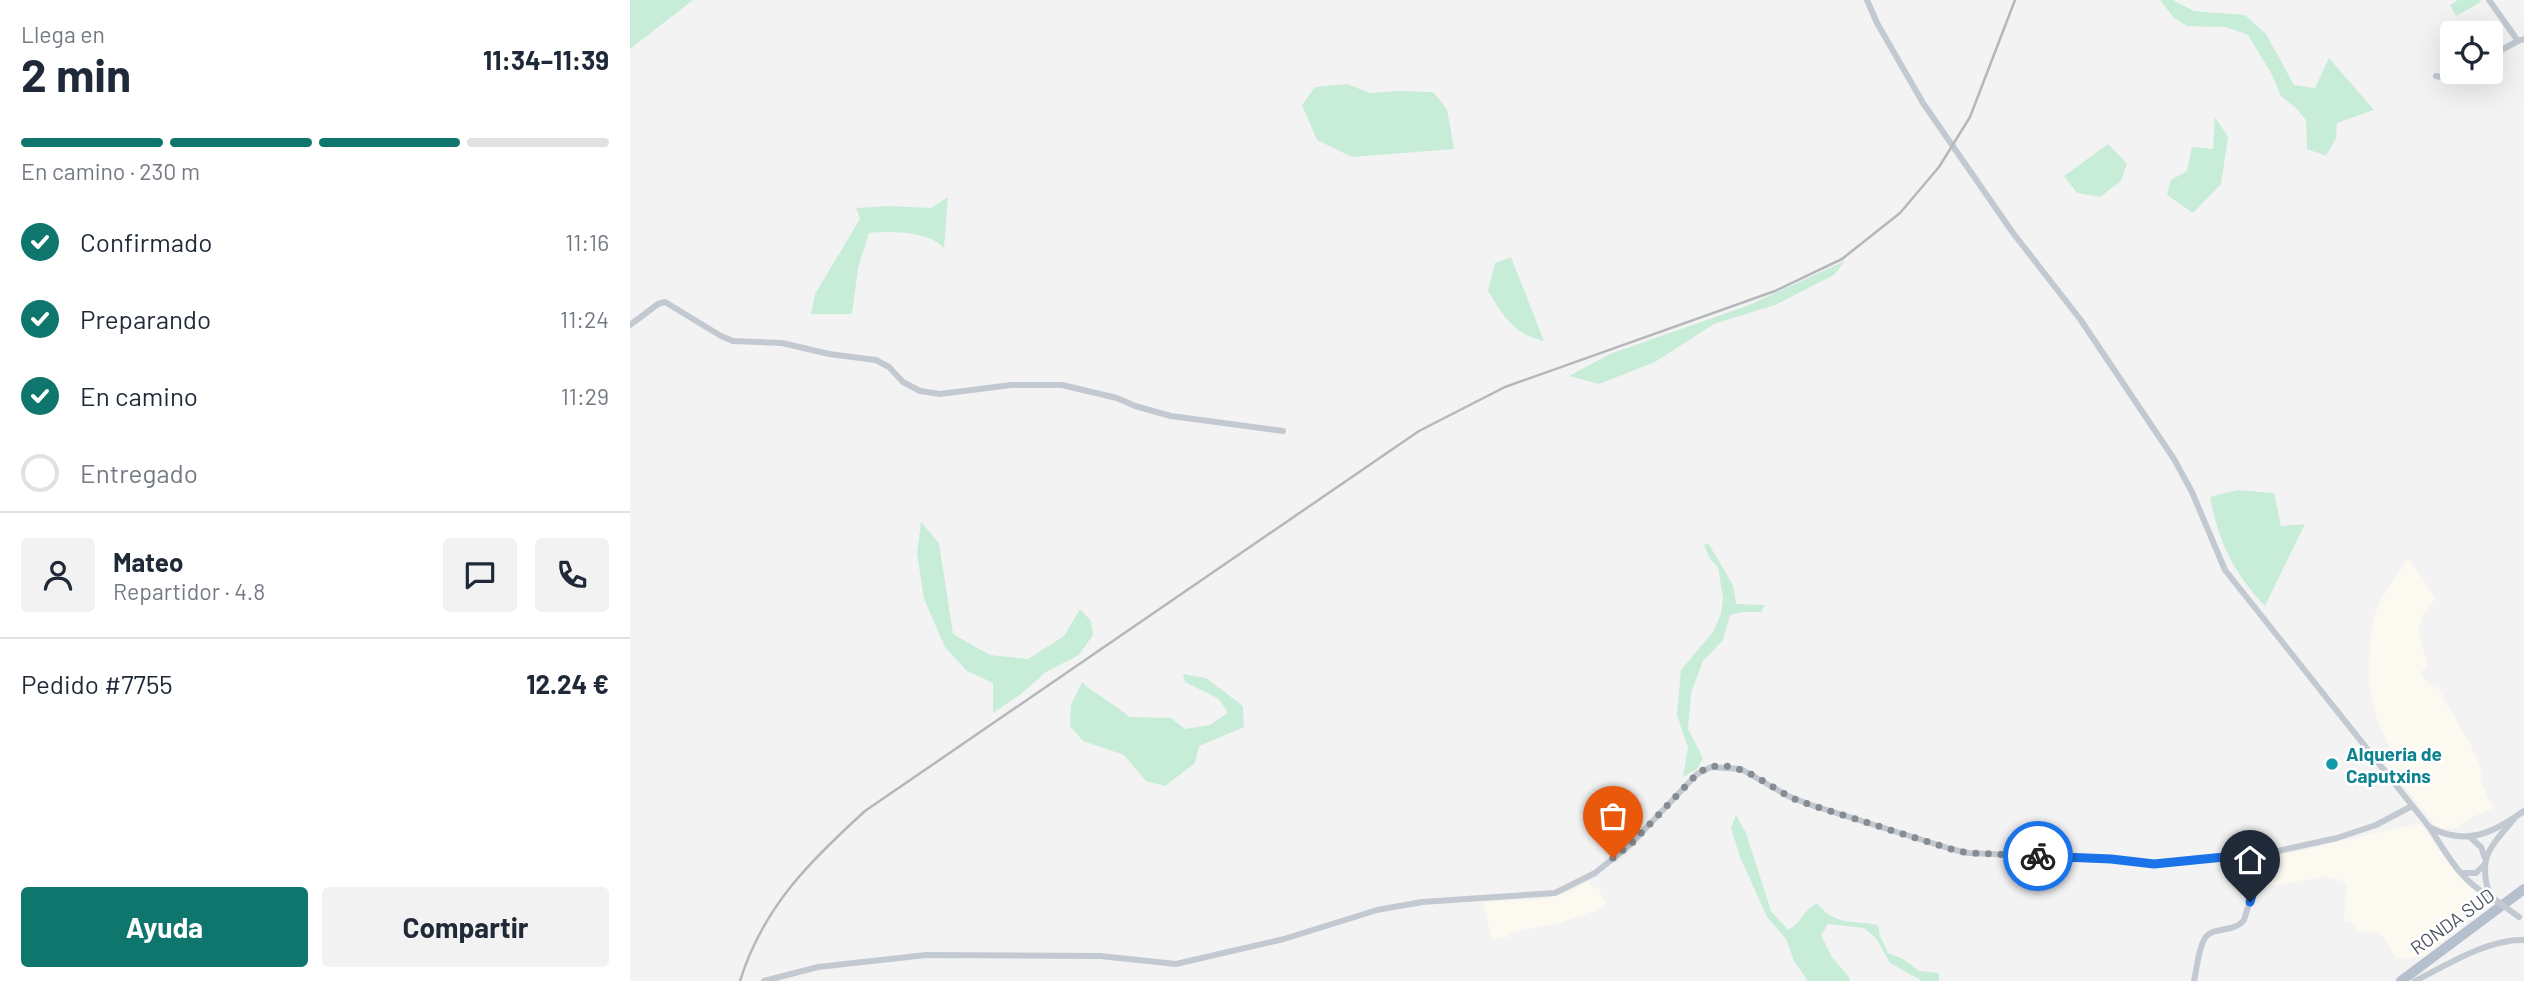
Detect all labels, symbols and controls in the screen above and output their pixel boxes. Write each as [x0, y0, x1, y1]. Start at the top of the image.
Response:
text: Llega en [21, 20, 105, 48]
map controls [2440, 21, 2503, 84]
button: locate [2440, 21, 2503, 84]
text: 11:34–11:39 [483, 44, 609, 75]
text: 2 min [21, 46, 131, 101]
text: En camino · 230 m [21, 157, 200, 185]
icon: check [21, 223, 59, 261]
text: Confirmado [80, 226, 212, 257]
text: 11:16 [565, 228, 609, 256]
icon: check [21, 300, 59, 338]
text: Preparando [80, 303, 211, 334]
text: 11:24 [560, 305, 609, 333]
icon: check [21, 377, 59, 415]
text: En camino [80, 380, 198, 411]
text: 11:29 [561, 382, 609, 410]
text: Entregado [80, 457, 198, 488]
button: person [21, 538, 95, 612]
button: chat [443, 538, 517, 612]
button: phone [535, 538, 609, 612]
text: Mateo [113, 546, 183, 577]
text: Repartidor · 4.8 [113, 577, 265, 605]
text: Pedido #7755 [21, 668, 173, 699]
text: 12.24 € [526, 668, 609, 699]
place label: Alqueria de Caputxins [2346, 742, 2442, 787]
marker: Alqueria de Caputxins [2324, 756, 2340, 772]
pin [1583, 786, 1643, 858]
icon: bag [1594, 797, 1632, 835]
courier [2003, 821, 2073, 891]
pin [2220, 830, 2280, 902]
icon: bike [2019, 837, 2057, 875]
icon: home [2231, 841, 2269, 879]
street label: RONDA SUD [2406, 883, 2498, 959]
button: Ayuda [21, 887, 308, 967]
button: Compartir [322, 887, 609, 967]

